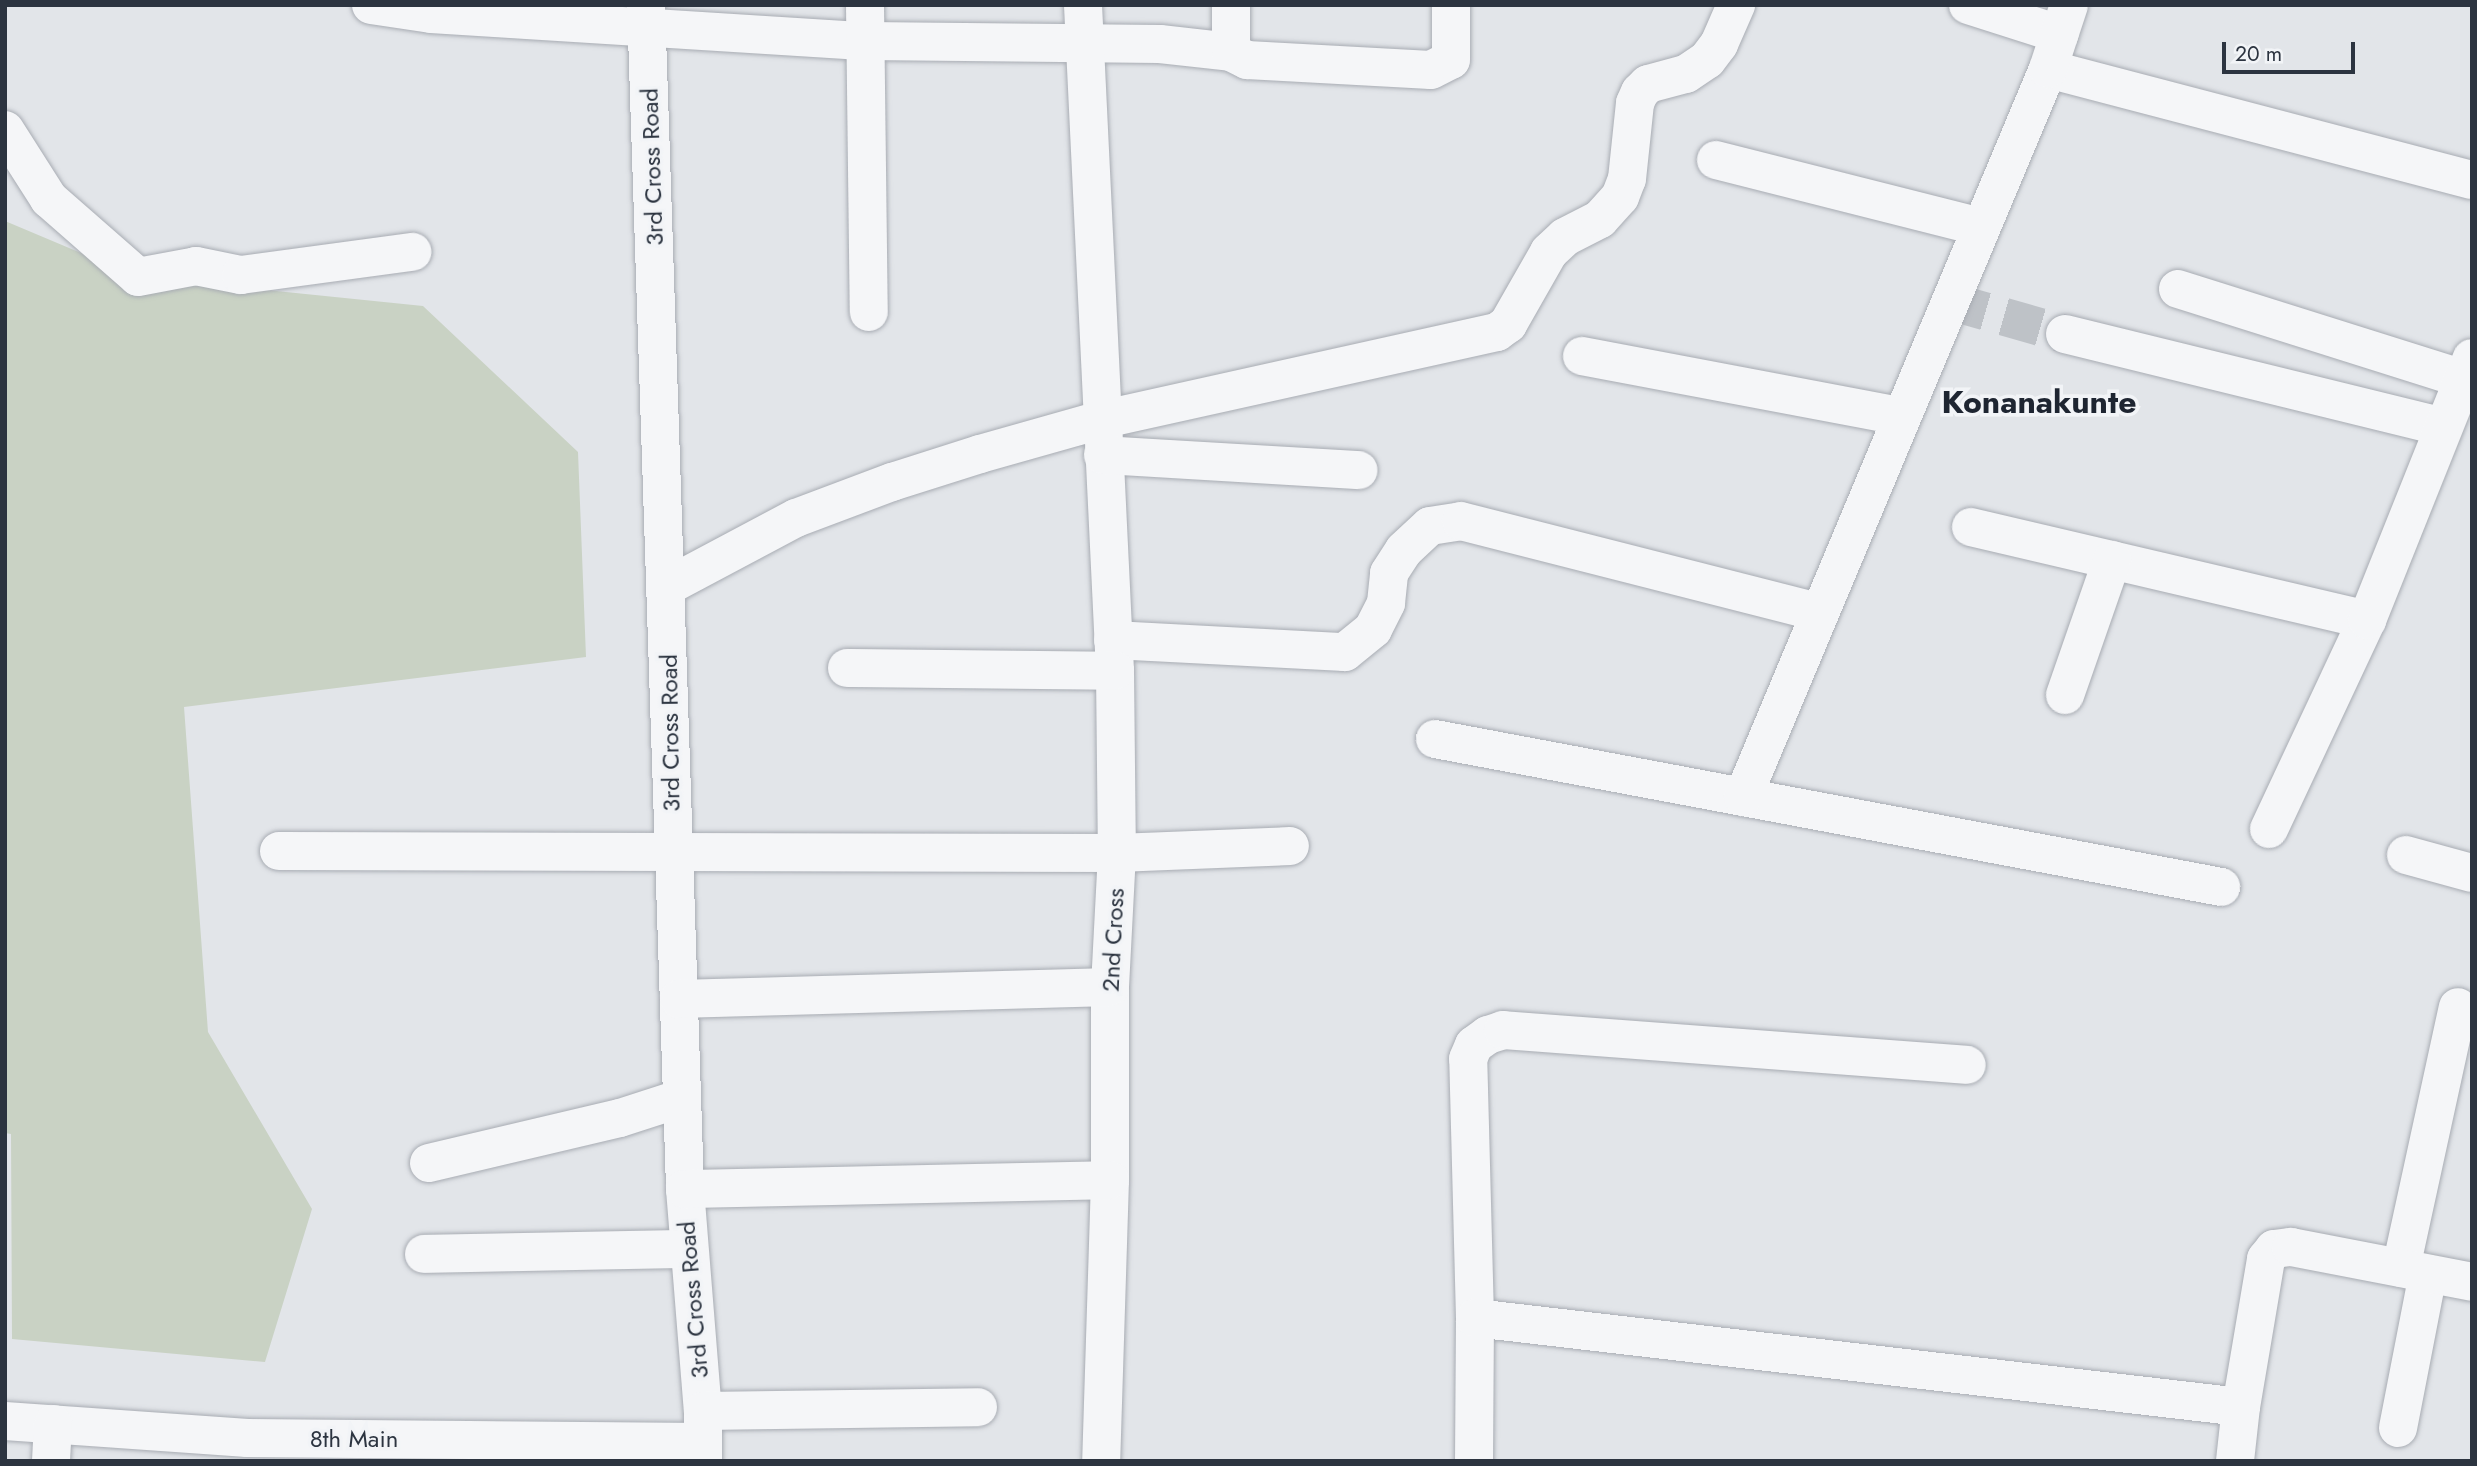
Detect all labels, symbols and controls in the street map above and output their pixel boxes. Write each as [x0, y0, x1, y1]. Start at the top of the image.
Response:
scale bar [2225, 28, 2358, 72]
text: 20 m [2235, 39, 2282, 69]
street label: 3rd Cross Road [635, 88, 669, 246]
district label: Konanakunte [1941, 383, 2137, 421]
street label: 3rd Cross Road [654, 654, 686, 812]
street label: 2nd Cross [1096, 887, 1130, 993]
street label: 3rd Cross Road [672, 1220, 714, 1380]
street label: 8th Main [310, 1425, 398, 1453]

